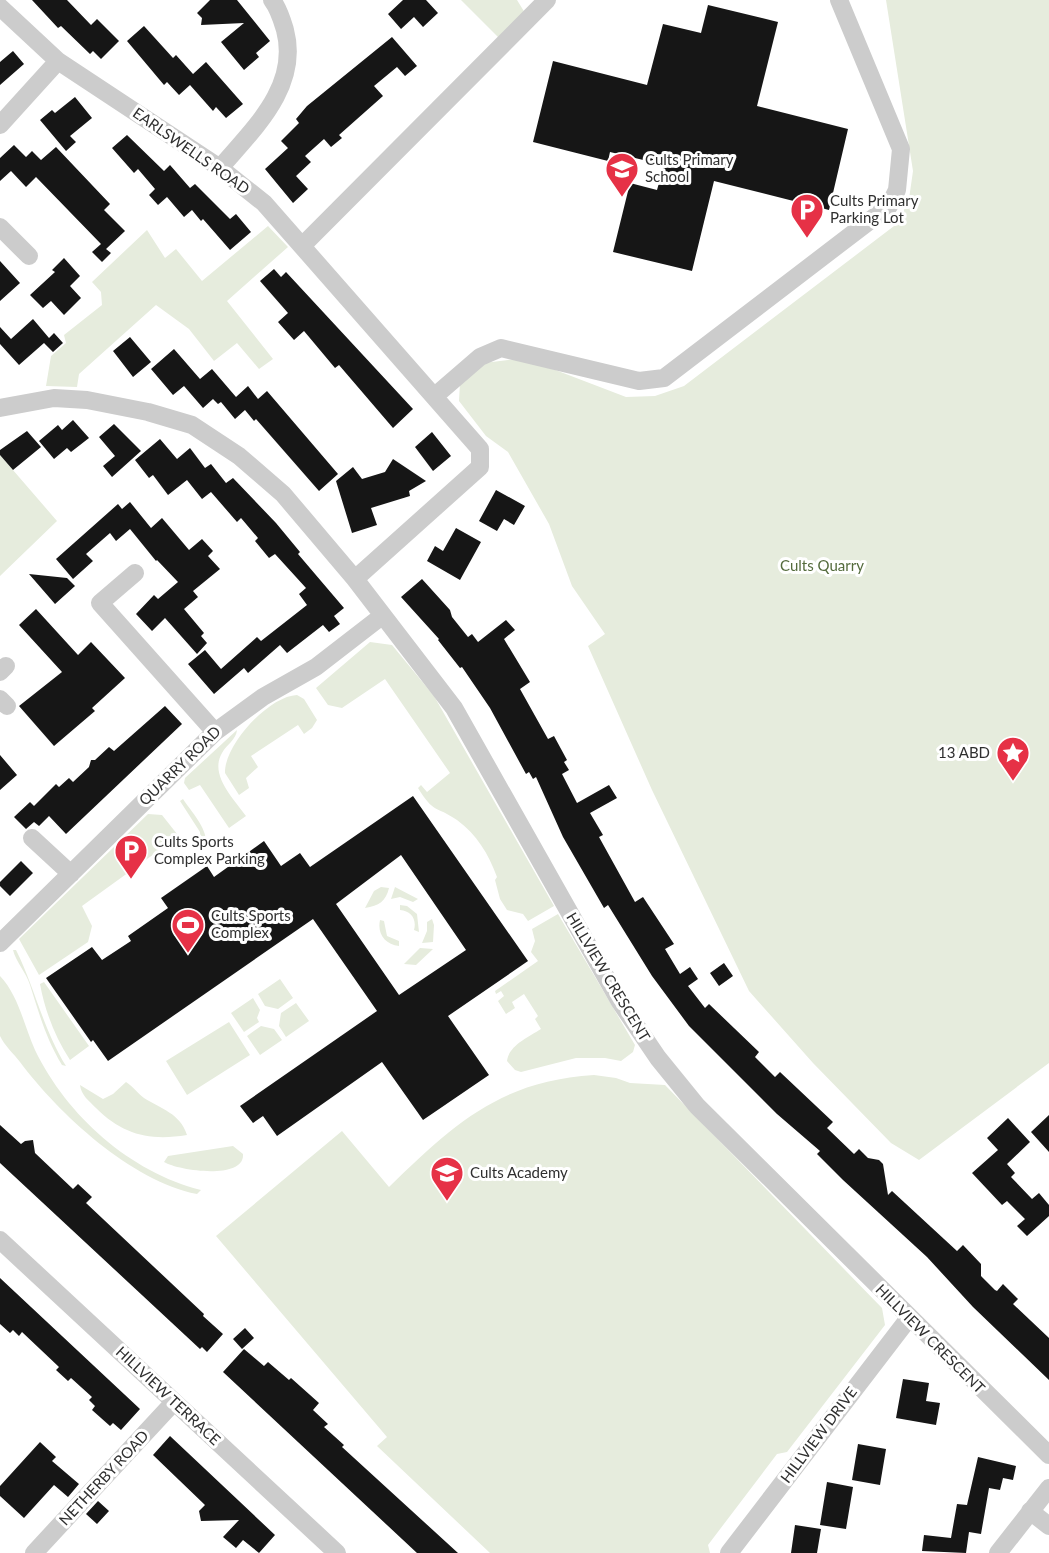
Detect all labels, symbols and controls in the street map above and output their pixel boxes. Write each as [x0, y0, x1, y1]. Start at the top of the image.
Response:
street label: EARLSWELLS ROAD [130, 103, 253, 197]
place label: Cults Primary School [645, 150, 734, 185]
school or university icon: Cults Primary School [604, 151, 640, 198]
place label: Cults Primary Parking Lot [830, 191, 919, 226]
parking icon: Cults Primary Parking Lot [789, 192, 825, 239]
park label: Cults Quarry [780, 556, 864, 574]
street label: QUARRY ROAD [135, 722, 224, 809]
place icon: 13 ABD [995, 735, 1031, 782]
place label: 13 ABD [938, 743, 990, 761]
place label: Cults Sports Complex Parking [154, 832, 265, 867]
parking icon: Cults Sports Complex Parking [113, 833, 149, 880]
place label: Cults Sports Complex [211, 906, 291, 941]
sports icon: Cults Sports Complex [170, 907, 206, 954]
street label: HILLVIEW CRESCENT [563, 909, 655, 1044]
school or university icon: Cults Academy [429, 1155, 465, 1202]
place label: Cults Academy [470, 1163, 568, 1181]
street label: HILLVIEW CRESCENT [872, 1280, 989, 1397]
street label: HILLVIEW TERRACE [113, 1342, 225, 1448]
street label: HILLVIEW DRIVE [776, 1383, 860, 1486]
street label: NETHERBY ROAD [55, 1426, 152, 1528]

